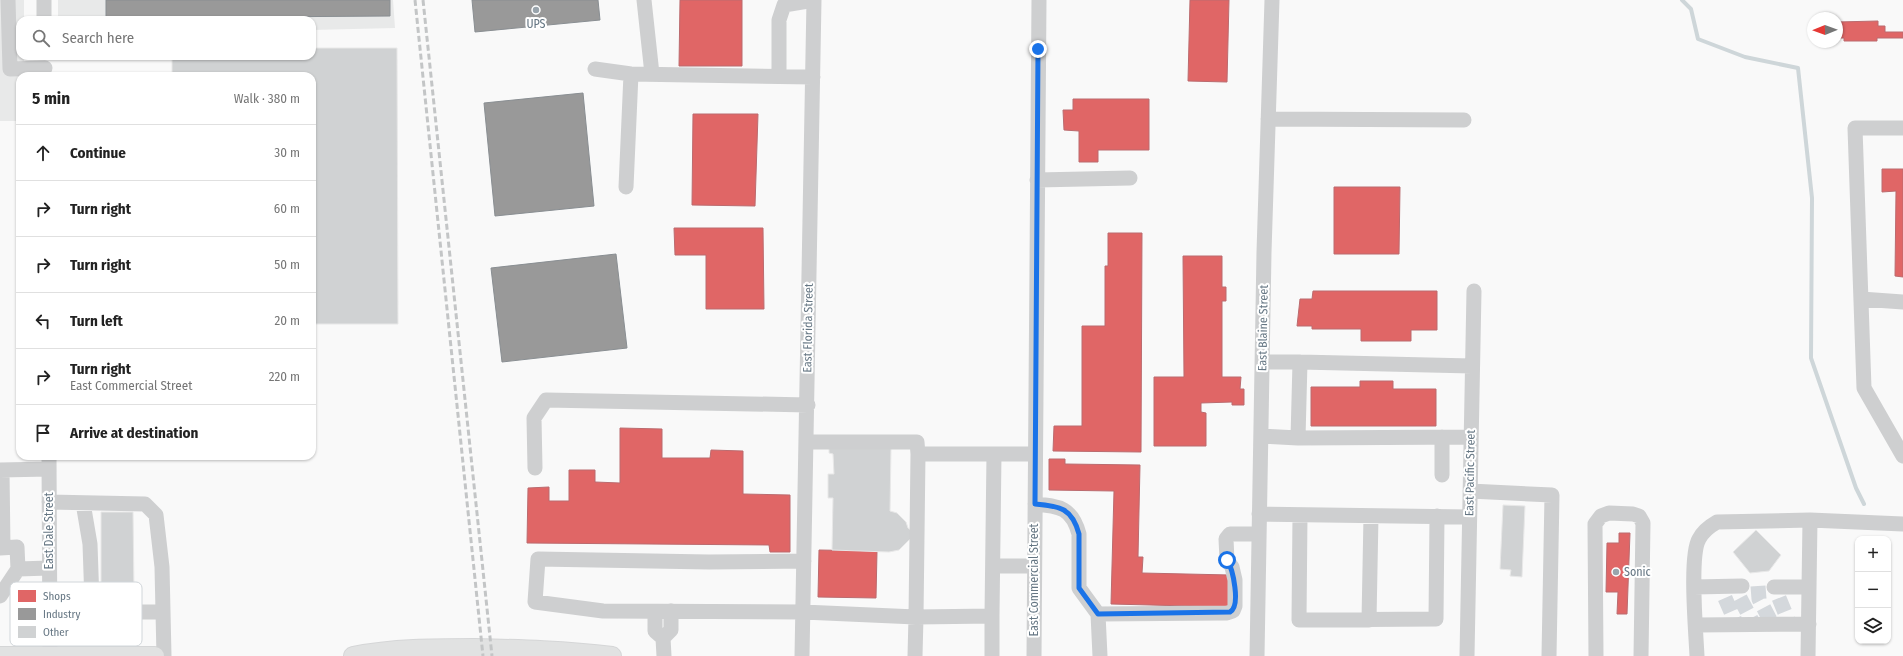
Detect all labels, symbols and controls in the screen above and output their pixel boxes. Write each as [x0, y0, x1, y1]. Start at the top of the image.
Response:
marker: UPS [531, 5, 541, 15]
north arrow [1807, 12, 1843, 48]
search box [16, 16, 316, 60]
place label: UPS [526, 17, 546, 31]
icon: search [30, 27, 52, 49]
text: Search here [62, 29, 134, 47]
route end [1029, 40, 1047, 58]
text: 5 min [32, 88, 70, 109]
text: Walk · 380 m [234, 91, 300, 106]
icon: ahead [32, 142, 54, 164]
text: Continue [70, 144, 126, 162]
text: 30 m [274, 145, 300, 160]
icon: right [32, 198, 54, 220]
text: Turn right [70, 200, 131, 218]
text: 60 m [274, 201, 300, 216]
icon: right [32, 254, 54, 276]
text: Turn right [70, 256, 131, 274]
text: 50 m [274, 257, 300, 272]
street label: East Florida Street [800, 283, 816, 373]
street label: East Blaine Street [1255, 285, 1271, 371]
icon: left [32, 310, 54, 332]
text: Turn left [70, 312, 123, 330]
text: 20 m [274, 313, 300, 328]
text: Turn right [70, 360, 131, 378]
icon: right [32, 366, 54, 388]
text: 220 m [269, 369, 300, 384]
text: East Commercial Street [70, 378, 192, 393]
icon: arrive [32, 422, 54, 444]
text: Arrive at destination [70, 424, 198, 442]
street label: East Pacific Street [1462, 430, 1478, 516]
street label: East Dale Street [42, 492, 56, 570]
street label: East Commercial Street [1027, 523, 1041, 636]
map controls [1855, 536, 1891, 644]
button: + [1855, 536, 1891, 572]
route start [1218, 551, 1236, 569]
place label: Sonic [1624, 565, 1651, 579]
marker: Sonic [1611, 567, 1621, 577]
button: − [1855, 572, 1891, 608]
legend [10, 582, 142, 646]
text: Shops [43, 590, 71, 603]
text: Industry [43, 608, 80, 621]
button: layers [1855, 608, 1891, 644]
text: Other [43, 626, 69, 639]

